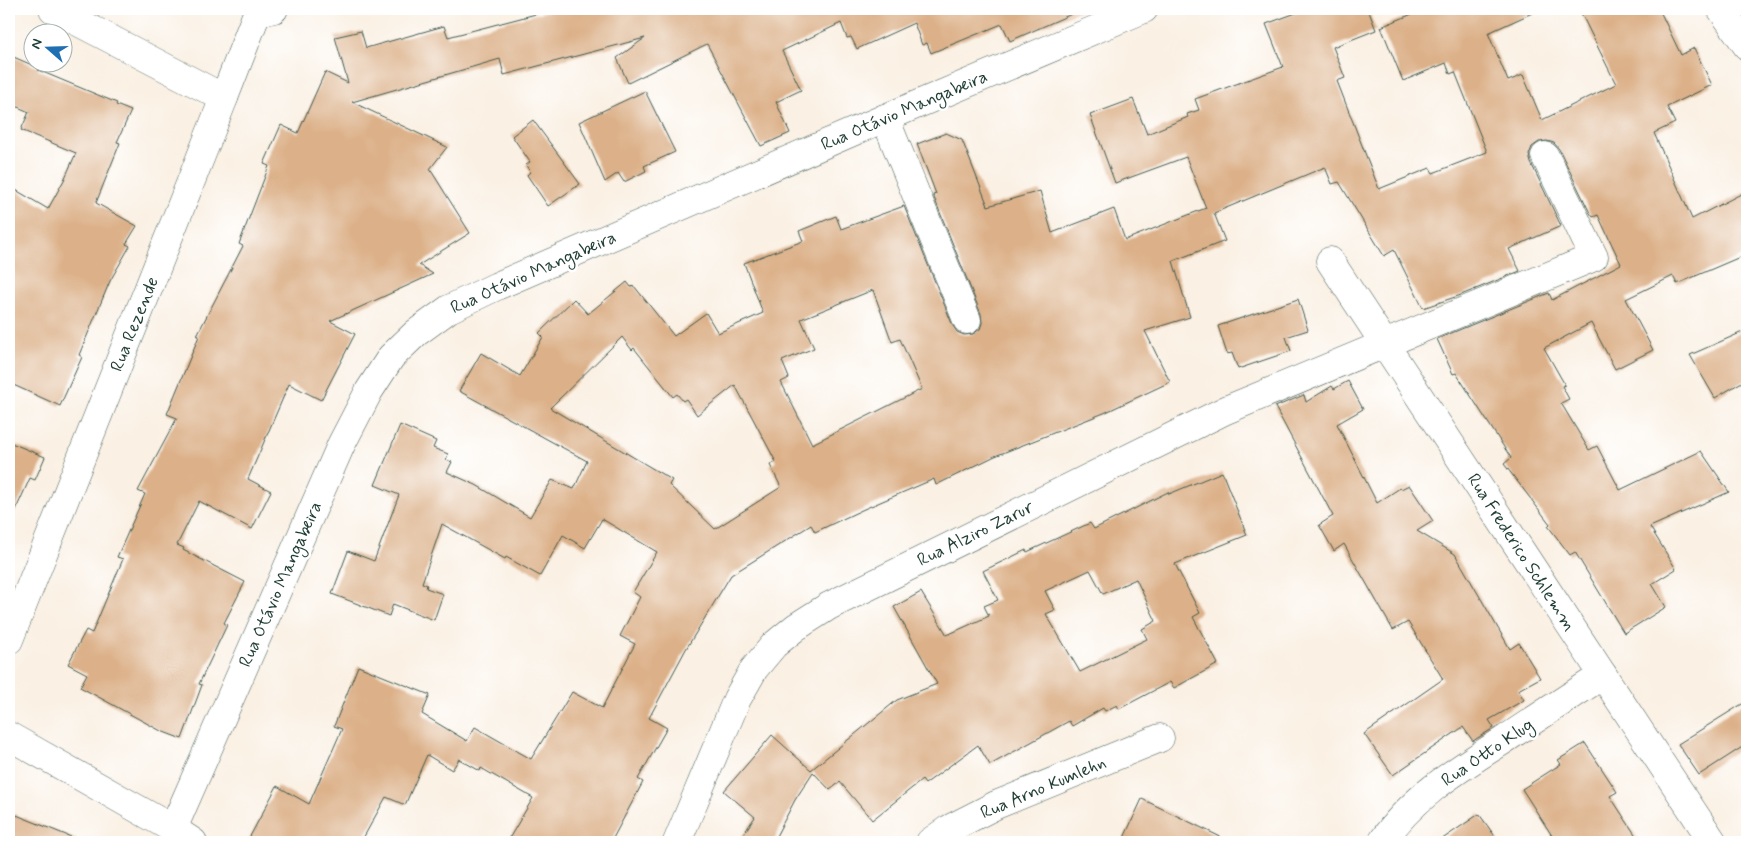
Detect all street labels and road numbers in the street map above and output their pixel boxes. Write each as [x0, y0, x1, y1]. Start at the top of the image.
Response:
street label: Rua Otávio Mangabeira [817, 65, 992, 158]
street label: Rua Otávio Mangabeira [447, 226, 620, 321]
street label: Rua Rezende [105, 273, 165, 375]
street label: Rua Frederico Schlemm [1461, 469, 1581, 636]
street label: Rua Alziro Zarur [913, 495, 1038, 572]
street label: Rua Otávio Mangabeira [234, 498, 329, 671]
street label: Rua Otto Klug [1437, 713, 1539, 793]
street label: Rua Arno Kumlehn [977, 751, 1110, 825]

